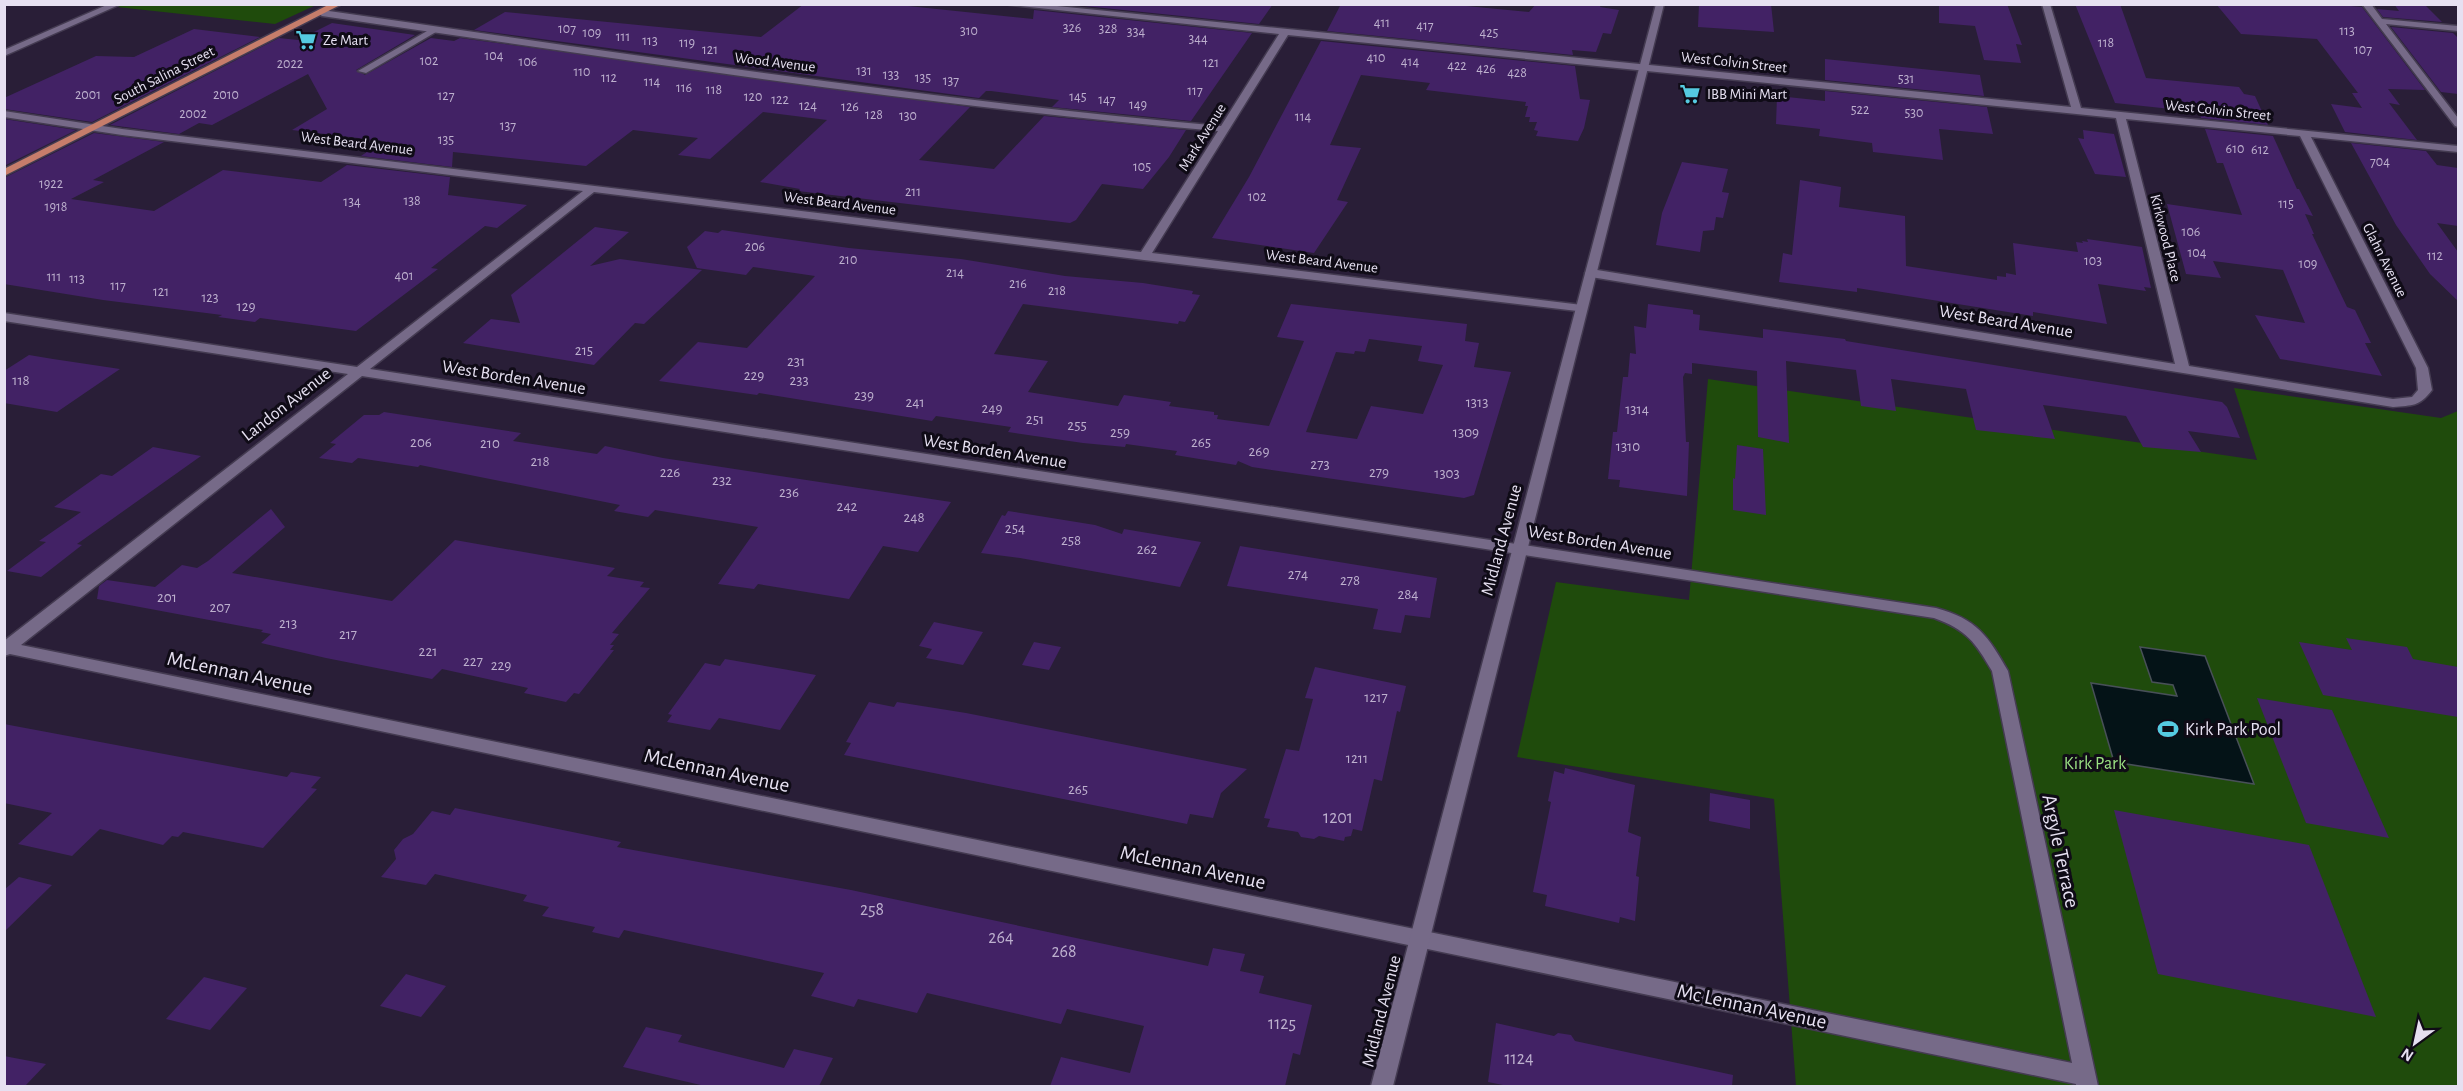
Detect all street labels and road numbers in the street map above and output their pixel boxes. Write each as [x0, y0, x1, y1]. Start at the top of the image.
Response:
street label: South Salina Street [112, 44, 217, 107]
street label: West Colvin Street [1680, 49, 1788, 76]
street label: Wood Avenue [734, 50, 816, 75]
street label: West Colvin Street [2164, 97, 2272, 124]
street label: Mark Avenue [1176, 101, 1229, 174]
street label: West Beard Avenue [300, 129, 414, 158]
street label: West Beard Avenue [783, 189, 897, 218]
street label: Kirkwood Place [2147, 193, 2184, 283]
street label: Glahn Avenue [2359, 221, 2410, 300]
street label: West Beard Avenue [1265, 247, 1379, 276]
street label: West Beard Avenue [1938, 303, 2074, 341]
street label: West Borden Avenue [441, 358, 587, 398]
street label: Landon Avenue [239, 365, 335, 445]
street label: West Borden Avenue [922, 432, 1068, 472]
street label: Midland Avenue [1478, 483, 1525, 598]
street label: West Borden Avenue [1527, 523, 1673, 563]
street label: McLennan Avenue [165, 648, 315, 699]
street label: McLennan Avenue [642, 745, 792, 796]
street label: Argyle Terrace [2038, 792, 2083, 910]
street label: McLennan Avenue [1118, 842, 1268, 893]
street label: Midland Avenue [1359, 954, 1405, 1069]
street label: Mc Lennan Avenue [1675, 980, 1829, 1033]

